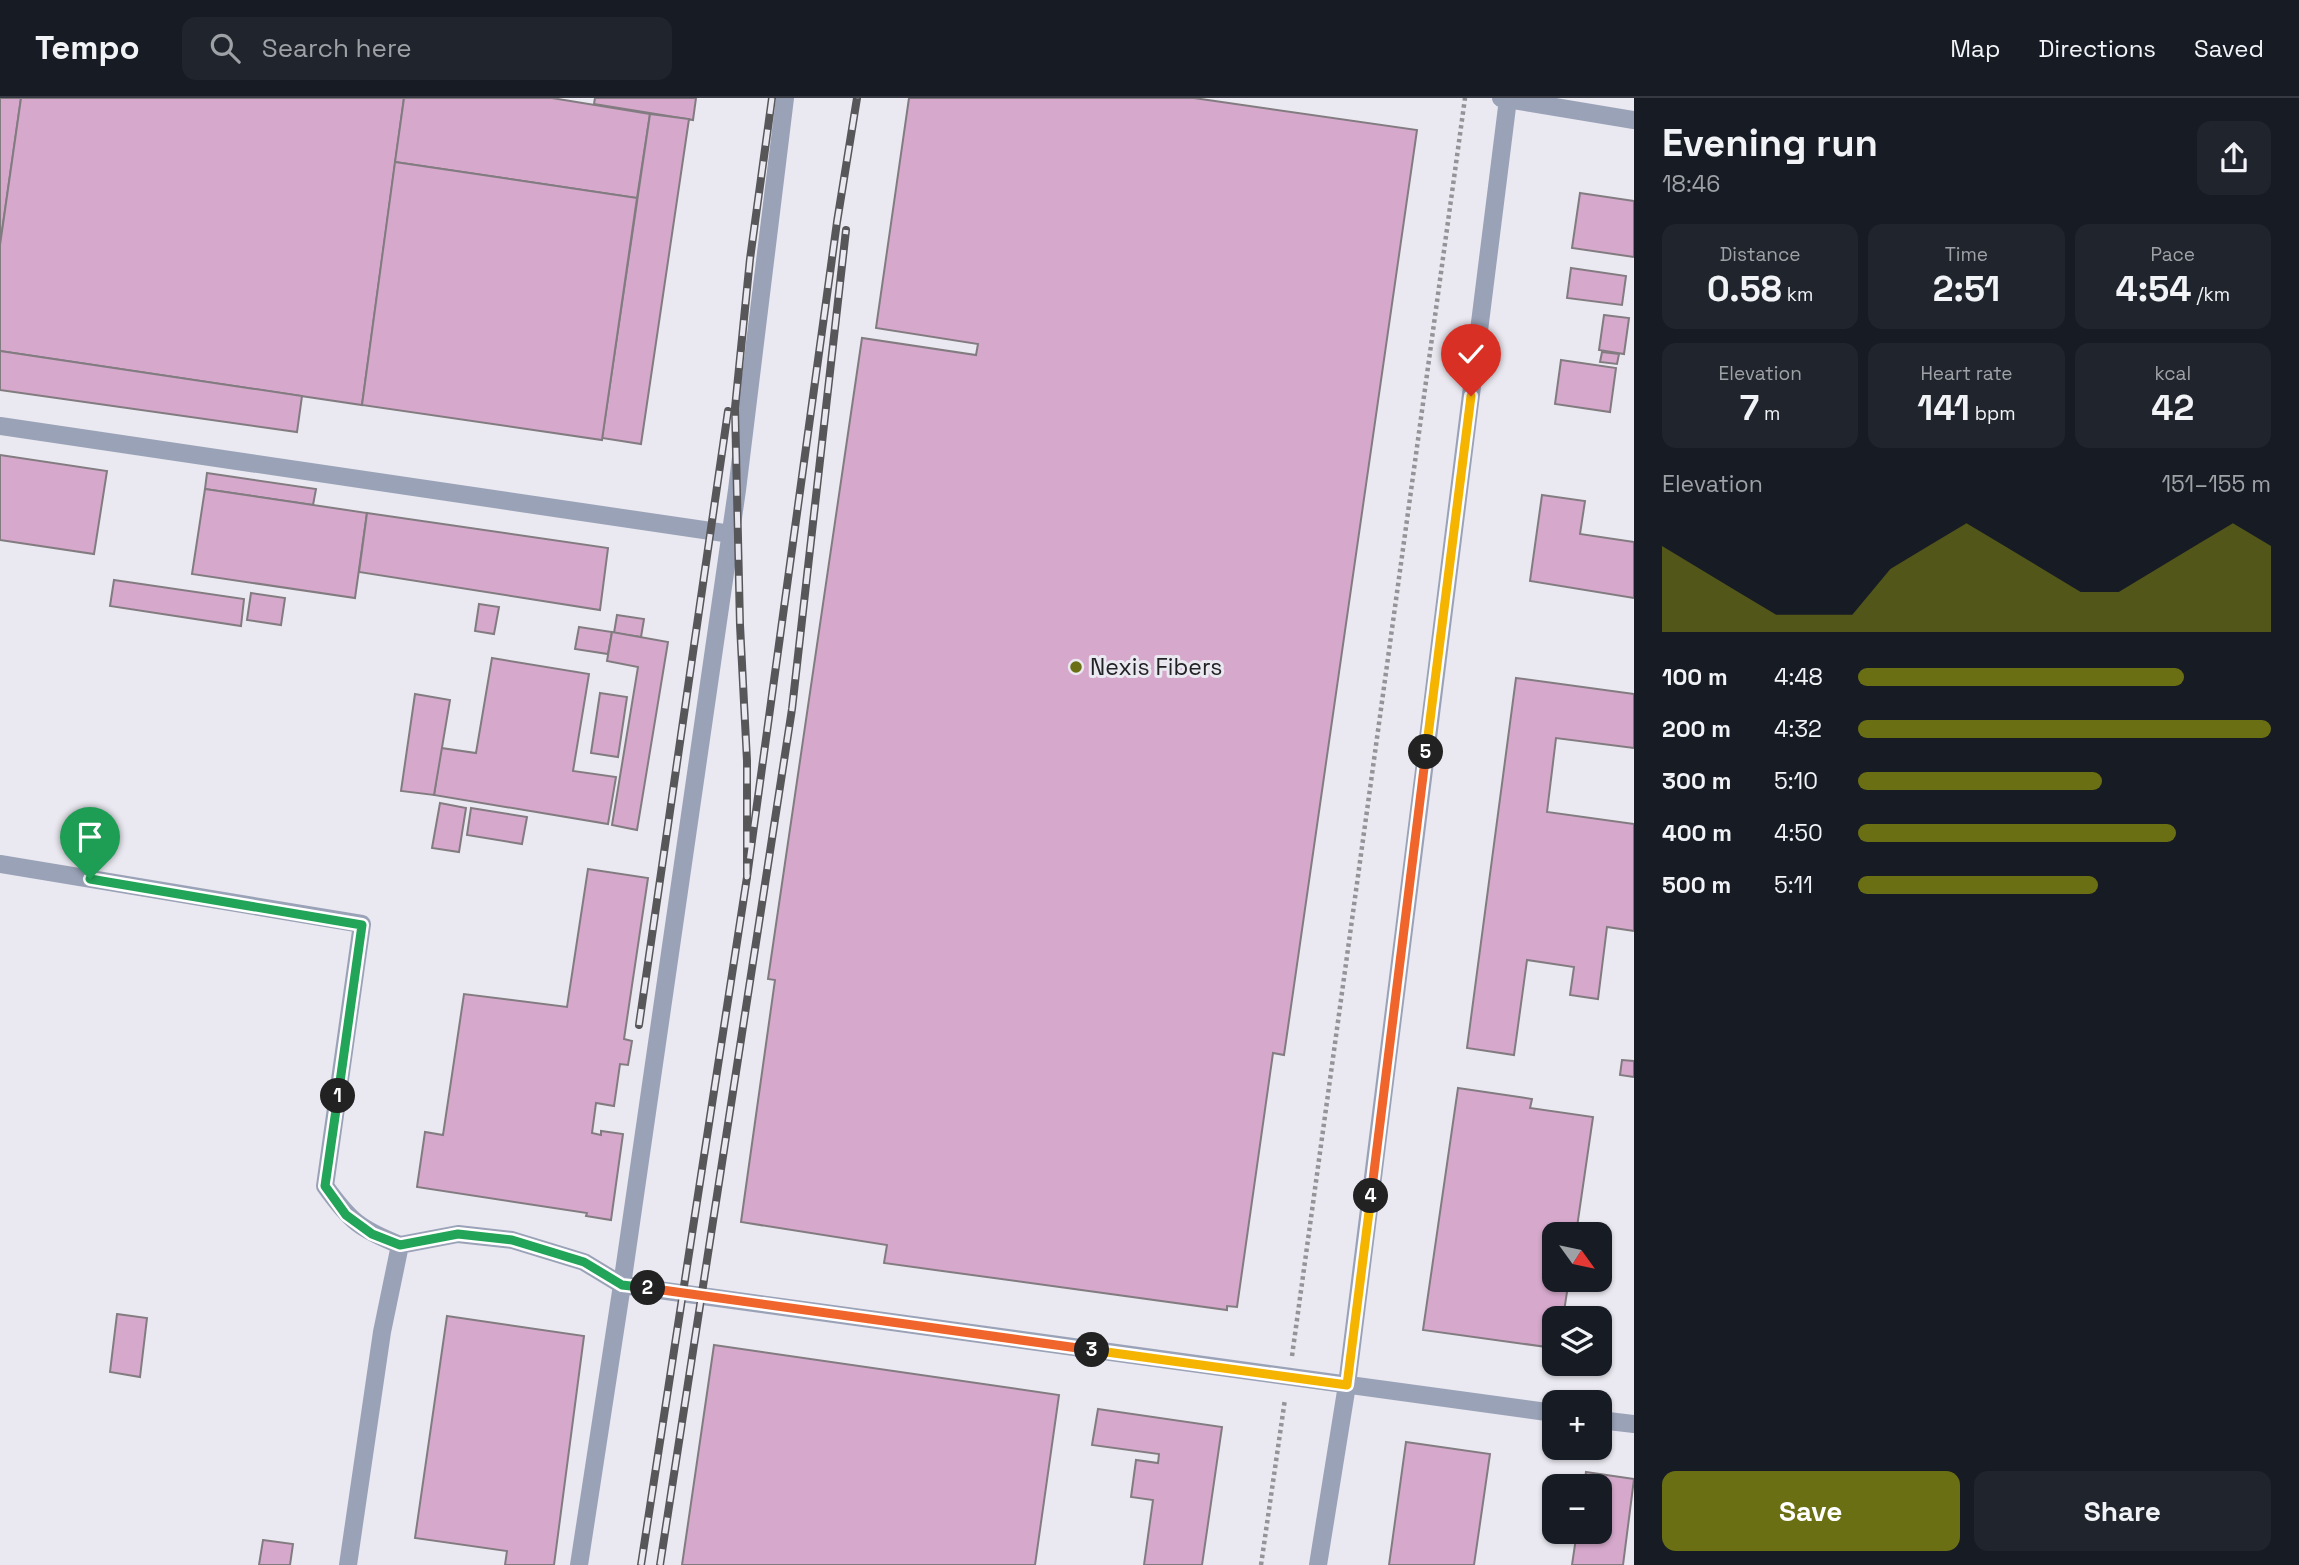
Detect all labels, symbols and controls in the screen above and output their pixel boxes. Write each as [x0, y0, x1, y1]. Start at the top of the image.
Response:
search box [182, 17, 672, 80]
text: Tempo [35, 27, 140, 69]
icon: search [206, 29, 244, 67]
text: Search here [262, 31, 412, 65]
text: Map [1950, 33, 2000, 64]
text: Directions [2038, 33, 2156, 64]
text: Saved [2194, 33, 2264, 64]
text: Evening run [1662, 119, 1878, 167]
button: share [2197, 121, 2271, 195]
text: 18:46 [1662, 169, 1720, 199]
text: Distance [1720, 242, 1801, 267]
text: Time [1945, 242, 1988, 267]
text: Pace [2151, 242, 2195, 267]
text: 0.58 [1707, 267, 1782, 311]
text: 2:51 [1933, 267, 2000, 311]
text: 4:54 [2116, 267, 2192, 311]
text: km [1782, 282, 1813, 307]
text: /km [2192, 282, 2230, 307]
pin [1441, 324, 1501, 396]
icon: check [1452, 335, 1490, 373]
text: Elevation [1719, 361, 1802, 386]
text: Heart rate [1920, 361, 2013, 386]
text: kcal [2154, 361, 2191, 386]
text: 7 [1740, 386, 1759, 430]
text: 141 [1917, 386, 1970, 430]
text: 42 [2151, 386, 2194, 430]
text: m [1759, 401, 1780, 426]
text: bpm [1970, 401, 2016, 426]
text: Elevation [1662, 469, 1763, 499]
text: 151–155 m [2162, 469, 2271, 499]
place label: Nexis Fibers [1090, 652, 1223, 682]
marker: Nexis Fibers [1068, 659, 1084, 675]
text: 100 m [1662, 662, 1728, 692]
text: 4:48 [1774, 662, 1823, 692]
text: 200 m [1662, 714, 1731, 744]
text: 4:32 [1774, 714, 1822, 744]
pin: 5 [1408, 734, 1444, 770]
text: 5 [1420, 739, 1431, 764]
text: 300 m [1662, 766, 1731, 796]
text: 5:10 [1774, 766, 1818, 796]
pin [60, 807, 120, 879]
icon: arrive [71, 818, 109, 856]
text: 400 m [1662, 818, 1732, 848]
text: 4:50 [1774, 818, 1823, 848]
text: 500 m [1662, 870, 1731, 900]
text: 5:11 [1774, 870, 1813, 900]
pin: 1 [320, 1079, 356, 1114]
text: 1 [333, 1083, 342, 1108]
pin: 4 [1354, 1178, 1388, 1214]
text: 4 [1364, 1183, 1377, 1208]
north arrow [1542, 1222, 1612, 1292]
map controls [1542, 1222, 1612, 1544]
pin: 2 [630, 1270, 666, 1306]
text: 2 [642, 1275, 653, 1300]
button: layers [1542, 1306, 1612, 1376]
pin: 3 [1074, 1332, 1110, 1368]
text: 3 [1086, 1337, 1097, 1362]
button: + [1542, 1390, 1612, 1460]
button: Save [1662, 1471, 1960, 1551]
button: Share [1974, 1471, 2271, 1551]
button: − [1542, 1474, 1612, 1544]

